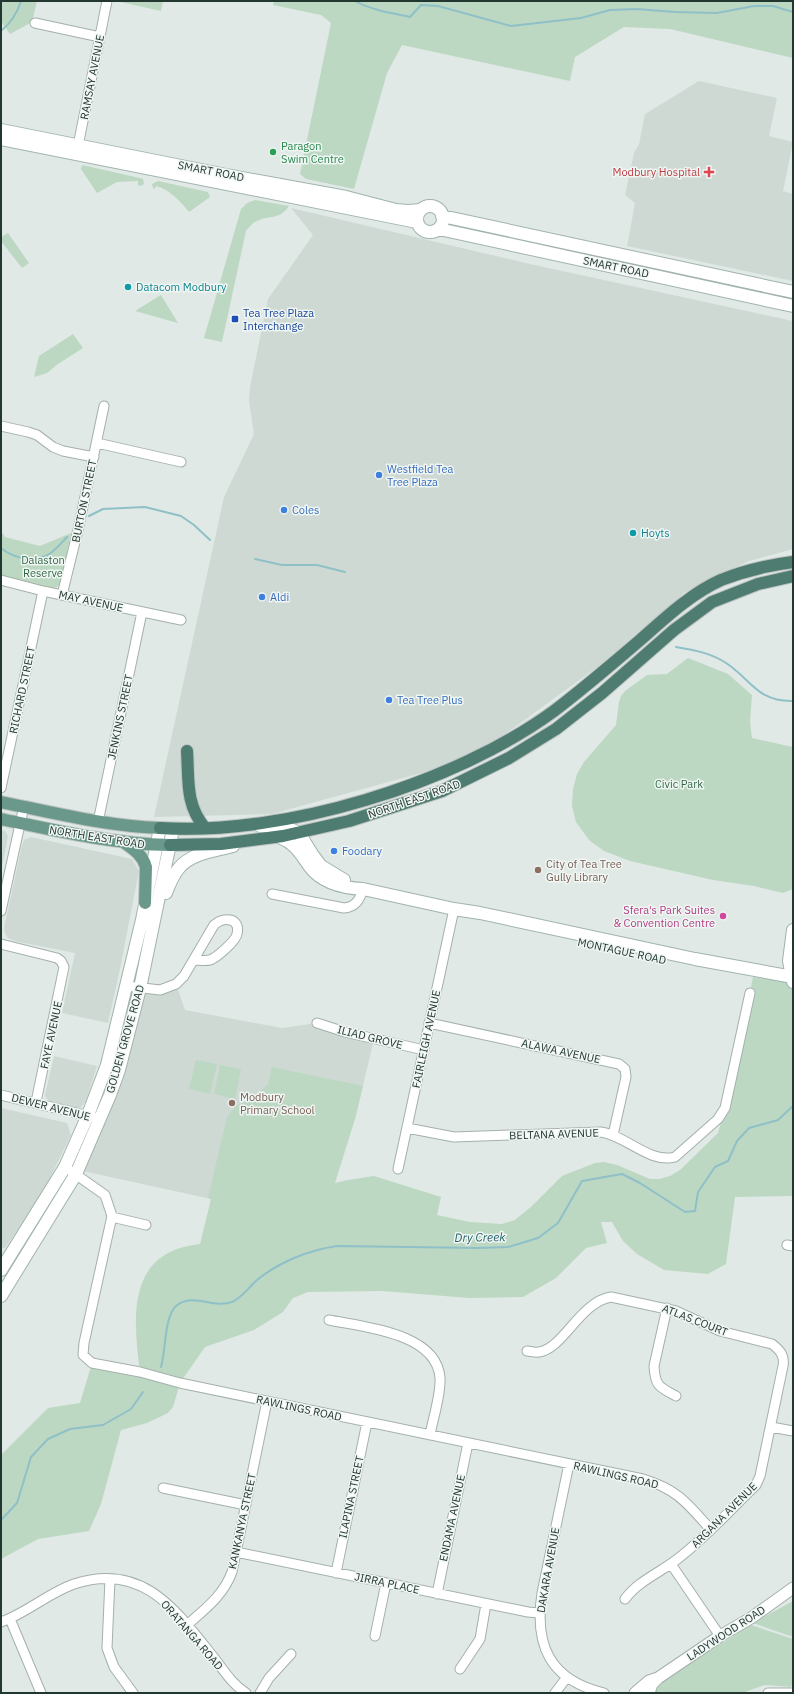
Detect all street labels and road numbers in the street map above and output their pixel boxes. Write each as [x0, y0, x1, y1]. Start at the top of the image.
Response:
street label: RAMSAY AVENUE [77, 33, 107, 121]
street label: SMART ROAD [177, 158, 245, 184]
street label: SMART ROAD [582, 253, 650, 281]
street label: BURTON STREET [68, 458, 100, 544]
street label: MAY AVENUE [57, 587, 125, 615]
street label: RICHARD STREET [6, 644, 38, 735]
street label: JENKINS STREET [104, 672, 136, 761]
street label: NORTH EAST ROAD [366, 777, 462, 821]
street label: NORTH EAST ROAD [48, 823, 146, 851]
street label: MONTAGUE ROAD [576, 935, 668, 967]
street label: GOLDEN GROVE ROAD [103, 983, 147, 1095]
street label: FAIRLEIGH AVENUE [409, 989, 443, 1089]
street label: FAYE AVENUE [37, 1000, 65, 1070]
street label: ILIAD GROVE [336, 1022, 404, 1052]
street label: ALAWA AVENUE [520, 1036, 602, 1066]
street label: DEWER AVENUE [10, 1090, 92, 1124]
street label: BELTANA AVENUE [509, 1125, 599, 1143]
street label: ATLAS COURT [660, 1301, 731, 1339]
street label: RAWLINGS ROAD [255, 1392, 343, 1424]
street label: ILAPINA STREET [335, 1454, 367, 1540]
street label: RAWLINGS ROAD [572, 1458, 660, 1492]
street label: KANKANYA STREET [225, 1471, 259, 1570]
street label: ENDAMA AVENUE [436, 1473, 468, 1563]
street label: ARGANA AVENUE [688, 1479, 760, 1551]
street label: DAKARA AVENUE [534, 1526, 562, 1614]
street label: JIRRA PLACE [353, 1569, 421, 1597]
street label: ORATANGA ROAD [158, 1597, 226, 1673]
street label: LADYWOOD ROAD [684, 1602, 768, 1664]

